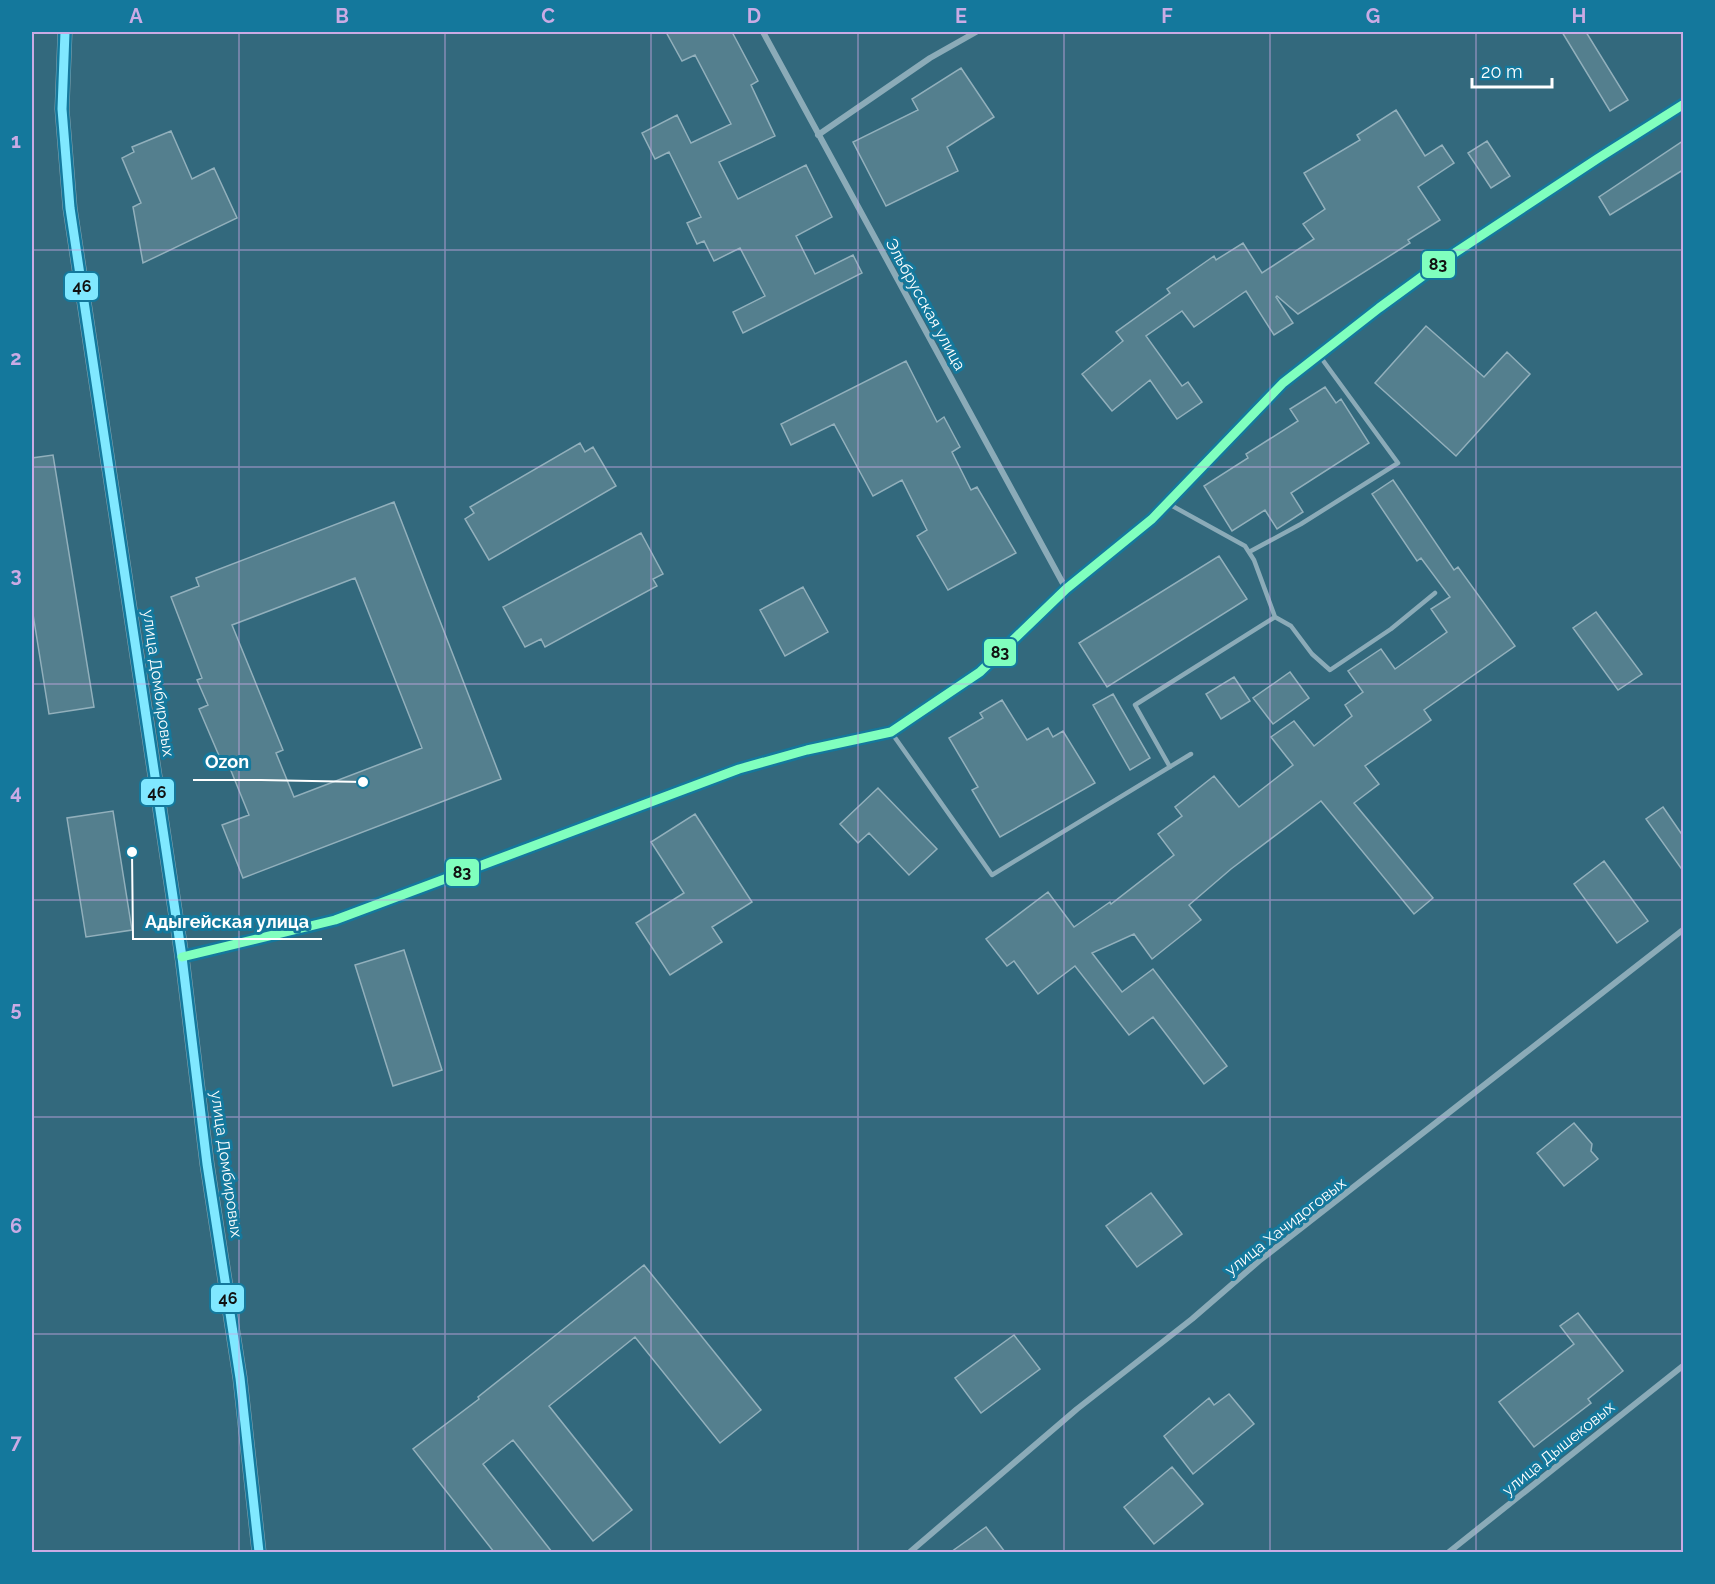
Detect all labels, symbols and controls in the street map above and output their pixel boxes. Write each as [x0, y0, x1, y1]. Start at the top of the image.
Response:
text: A [129, 4, 143, 28]
text: B [335, 4, 349, 28]
text: C [541, 4, 555, 28]
text: D [747, 4, 761, 28]
text: E [955, 4, 967, 28]
text: F [1161, 4, 1173, 28]
text: G [1366, 4, 1380, 28]
text: H [1572, 4, 1586, 28]
scale bar [1472, 51, 1552, 89]
text: 20 m [1481, 61, 1523, 82]
text: 1 [11, 129, 21, 153]
street label: Эльбрусская улица [881, 235, 970, 373]
line badge: 83 [1421, 250, 1456, 279]
text: 83 [1429, 255, 1447, 274]
line badge: 46 [64, 272, 99, 301]
text: 46 [73, 277, 92, 296]
text: 2 [10, 346, 22, 370]
text: 3 [10, 563, 22, 587]
street label: улица Домбировых [139, 608, 178, 758]
line badge: 83 [983, 638, 1017, 667]
text: 83 [991, 643, 1009, 662]
callout: Ozon [193, 744, 261, 780]
text: Ozon [205, 751, 249, 772]
line badge: 46 [140, 778, 175, 806]
text: 4 [10, 780, 22, 804]
text: 46 [148, 783, 167, 802]
line badge: 83 [445, 858, 480, 887]
text: 83 [453, 863, 471, 882]
callout: Адыгейская улица [133, 903, 322, 939]
text: Адыгейская улица [145, 911, 309, 932]
text: 5 [10, 997, 22, 1021]
street label: улица Домбировых [207, 1089, 246, 1239]
street label: улица Хачидоговых [1221, 1173, 1350, 1279]
text: 6 [10, 1214, 22, 1238]
line badge: 46 [210, 1284, 245, 1313]
text: 46 [219, 1289, 238, 1308]
street label: улица Дышековых [1498, 1397, 1618, 1500]
text: 7 [10, 1430, 22, 1454]

